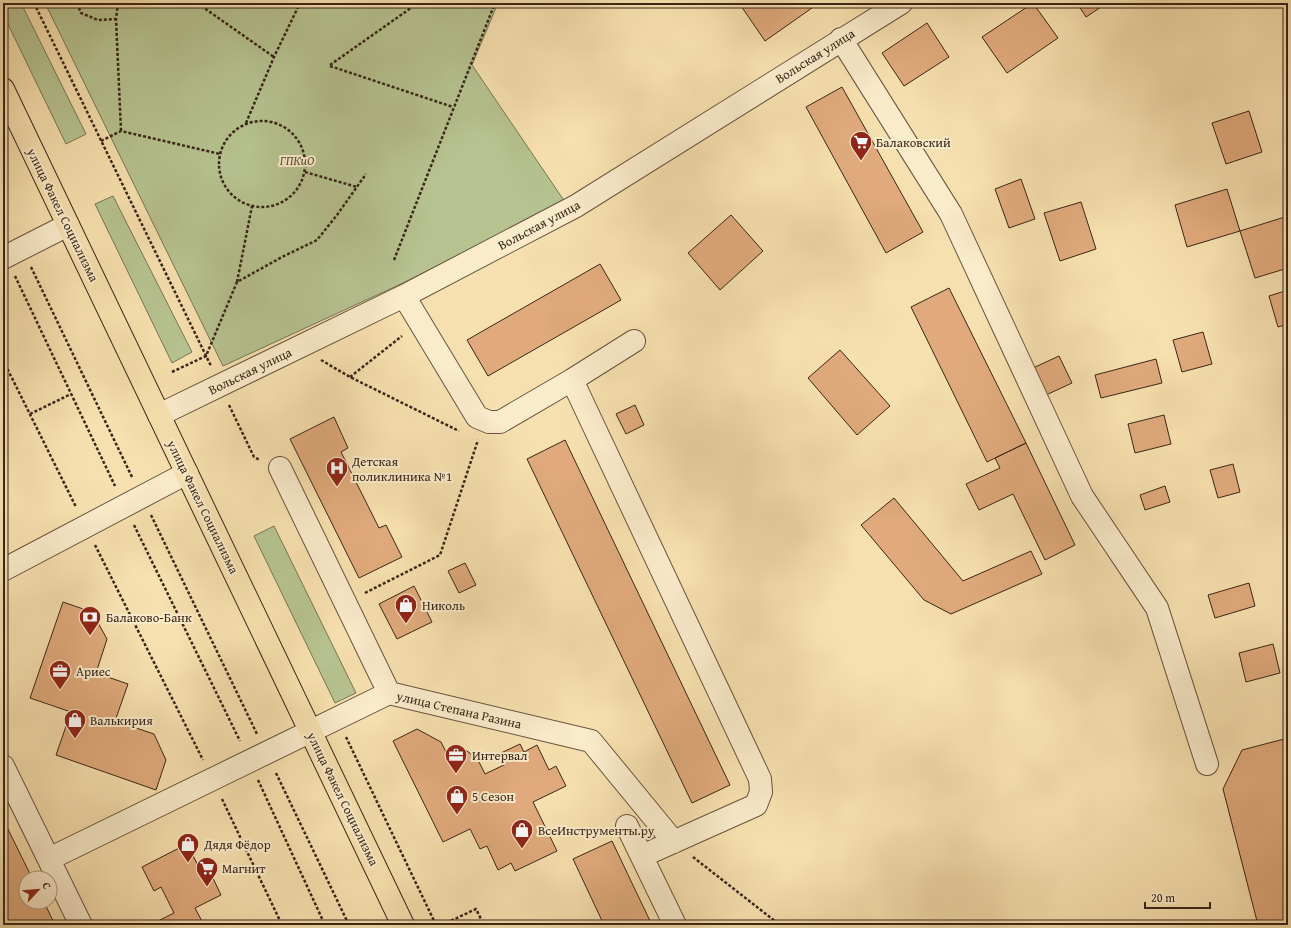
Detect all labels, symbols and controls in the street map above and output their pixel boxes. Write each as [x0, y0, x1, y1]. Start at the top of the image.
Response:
street label: Вольская улица [772, 24, 859, 88]
supermarket icon: Балаковский [848, 129, 874, 162]
place label: Балаковский [876, 133, 951, 152]
street label: улица Факел Социализма [22, 144, 104, 286]
park label: ГПКиО [279, 151, 315, 170]
street label: Вольская улица [495, 195, 584, 255]
street label: Вольская улица [205, 342, 296, 399]
street label: улица Факел Социализма [162, 436, 244, 578]
place label: Детская поликлиника №1 [351, 452, 452, 486]
hospital icon: Детская поликлиника №1 [324, 455, 350, 488]
shop icon: Николь [393, 592, 419, 625]
place label: Николь [422, 596, 465, 615]
bank icon: Балаково-Банк [77, 604, 103, 637]
place label: Балаково-Банк [106, 608, 192, 627]
office icon: Ариес [47, 658, 73, 691]
place label: Ариес [76, 662, 111, 681]
street label: улица Степана Разина [394, 686, 524, 734]
shop icon: Валькирия [62, 707, 88, 740]
place label: Валькирия [90, 711, 153, 730]
street label: улица Факел Социализма [302, 728, 384, 870]
office icon: Интервал [443, 742, 469, 775]
place label: Интервал [472, 746, 527, 765]
shop icon: 5 Сезон [444, 783, 470, 816]
place label: 5 Сезон [472, 787, 515, 806]
shop icon: ВсеИнструменты.ру [509, 817, 535, 850]
place label: ВсеИнструменты.ру [538, 821, 655, 840]
shop icon: Дядя Фёдор [175, 831, 201, 864]
place label: Дядя Фёдор [203, 835, 271, 854]
supermarket icon: Магнит [194, 855, 220, 888]
place label: Магнит [222, 859, 266, 878]
north arrow [18, 870, 58, 910]
text: С [38, 879, 56, 892]
scale bar [1145, 884, 1210, 910]
text: 20 m [1151, 889, 1175, 906]

